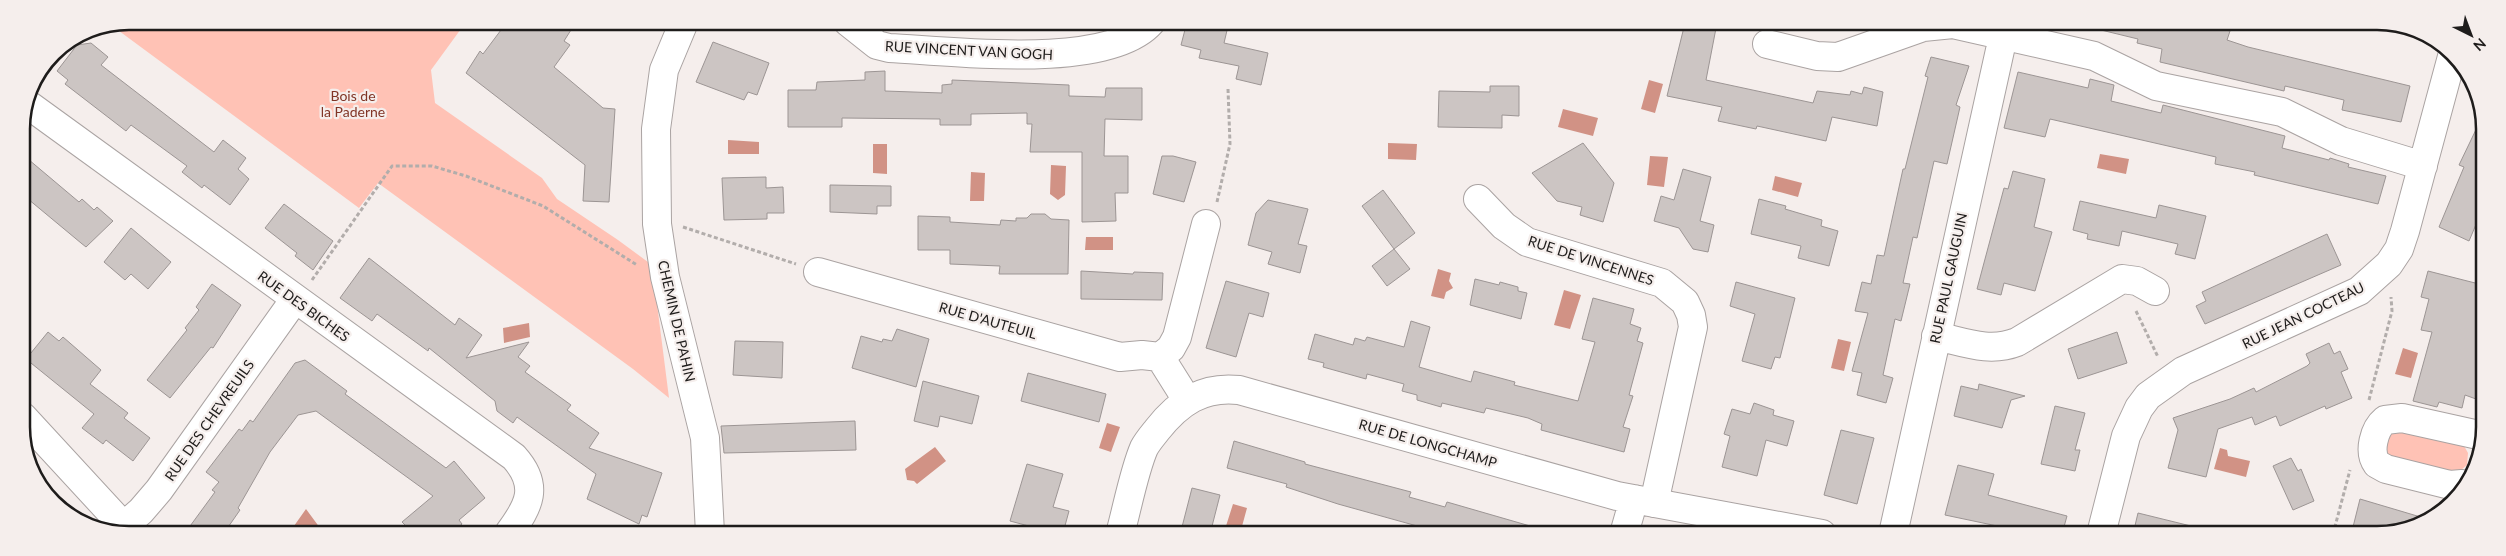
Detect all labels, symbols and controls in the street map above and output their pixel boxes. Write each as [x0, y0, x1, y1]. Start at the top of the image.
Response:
north arrow [2446, 10, 2496, 60]
text: N [2470, 35, 2490, 55]
street label: RUE VINCENT VAN GOGH [885, 37, 1053, 63]
park label: Bois de la Paderne [321, 87, 385, 120]
street label: RUE PAUL GAUGUIN [1926, 211, 1970, 345]
street label: RUE DE VINCENNES [1526, 232, 1656, 288]
street label: CHEMIN DE PAHIN [655, 259, 699, 383]
street label: RUE DES BICHES [255, 267, 353, 345]
street label: RUE JEAN COCTEAU [2239, 278, 2367, 352]
street label: RUE D'AUTEUIL [937, 298, 1039, 342]
street label: RUE DES CHEVREUILS [161, 356, 257, 484]
street label: RUE DE LONGCHAMP [1357, 415, 1499, 471]

